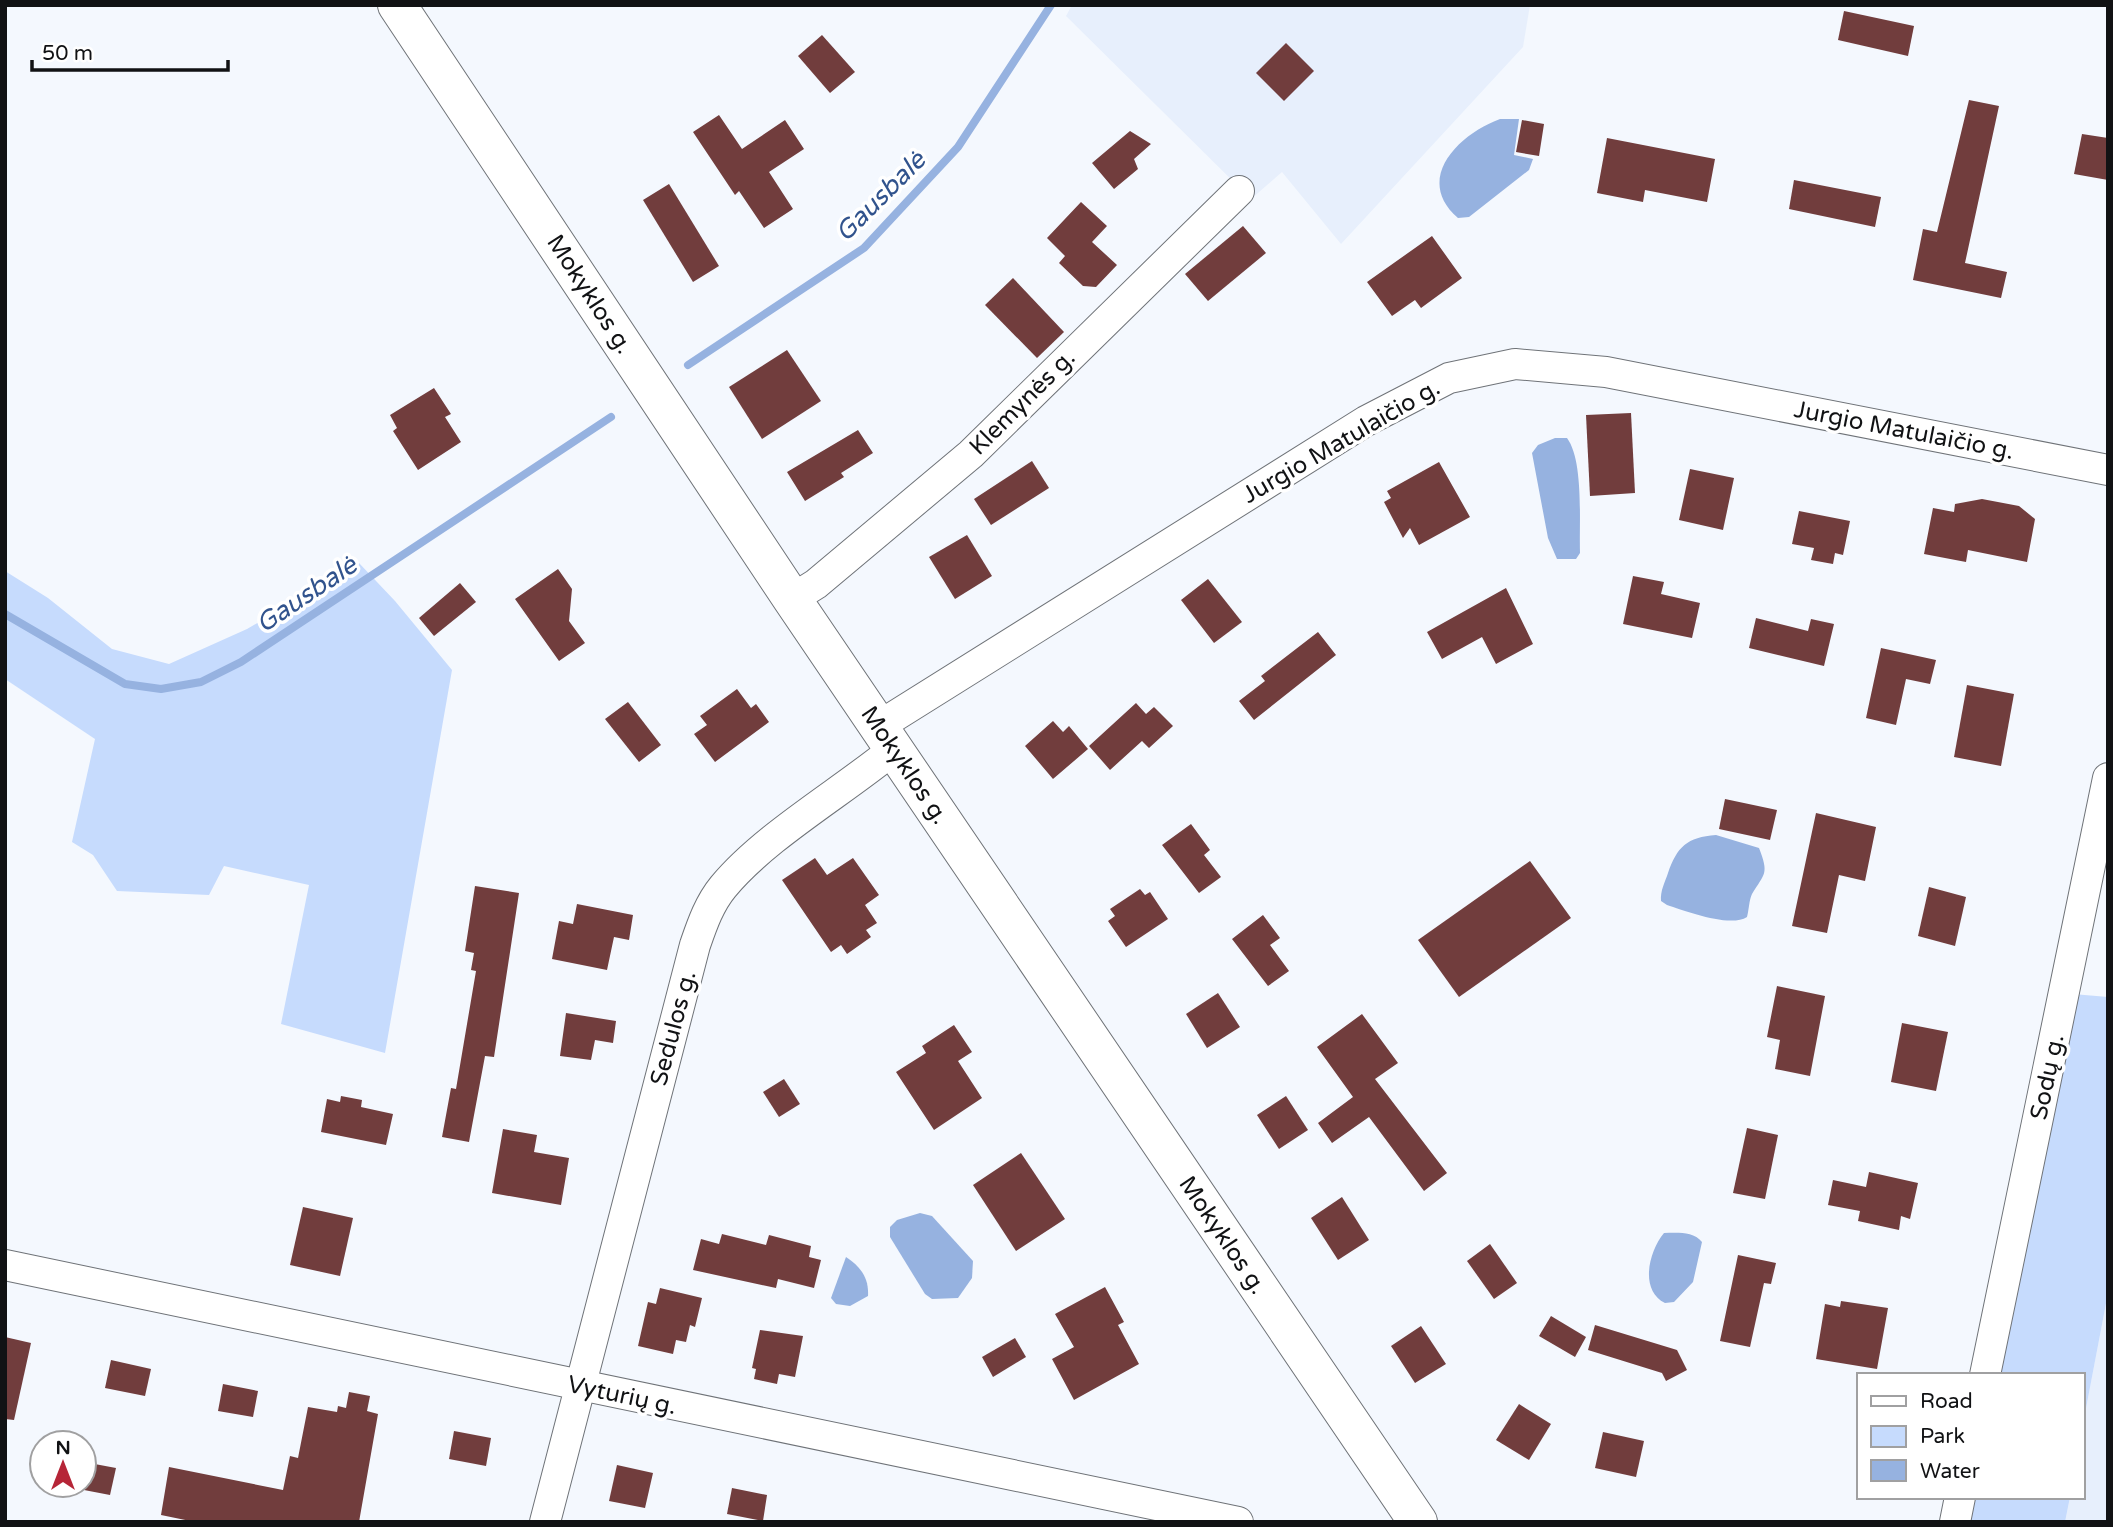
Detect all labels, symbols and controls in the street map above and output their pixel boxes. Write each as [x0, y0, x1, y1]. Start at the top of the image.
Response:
scale bar [32, 28, 228, 72]
text: 50 m [42, 41, 93, 66]
water label: Gausbalė [829, 144, 933, 248]
street label: Mokyklos g. [540, 229, 639, 359]
street label: Klemynės g. [963, 343, 1081, 461]
street label: Jurgio Matulaičio g. [1237, 373, 1445, 510]
street label: Jurgio Matulaičio g. [1792, 395, 2016, 466]
water label: Gausbalė [250, 549, 364, 639]
street label: Mokyklos g. [854, 701, 955, 830]
street label: Sedulos g. [644, 967, 703, 1089]
street label: Sodų g. [2024, 1032, 2071, 1123]
street label: Mokyklos g. [1172, 1171, 1273, 1300]
street label: Vyturių g. [565, 1370, 679, 1421]
legend [1857, 1373, 2085, 1499]
text: Road [1920, 1389, 1973, 1414]
text: Park [1920, 1424, 1965, 1449]
north arrow [28, 1429, 98, 1499]
text: N [55, 1437, 71, 1459]
text: Water [1920, 1459, 1980, 1484]

